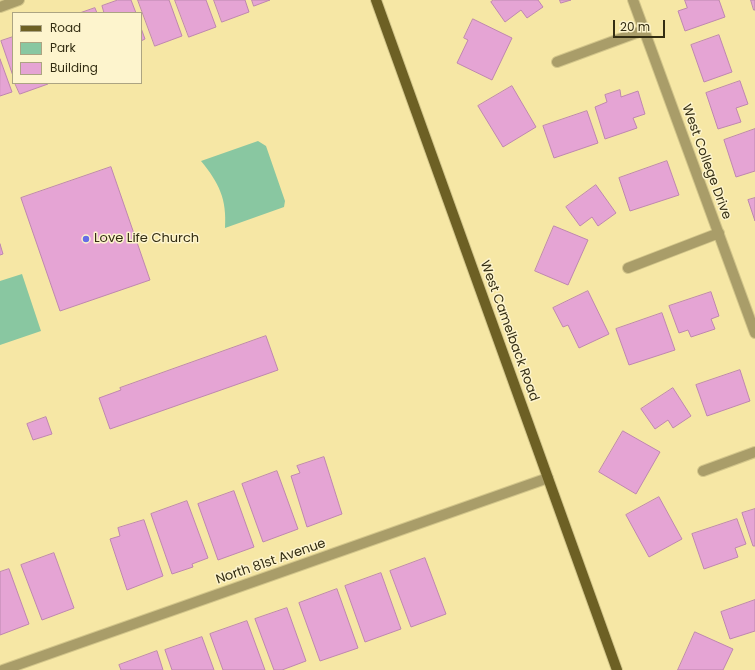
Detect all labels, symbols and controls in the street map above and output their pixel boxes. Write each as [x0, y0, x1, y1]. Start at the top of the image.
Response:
legend [12, 12, 142, 84]
scale bar [615, 12, 667, 38]
text: 20 m [620, 18, 650, 35]
text: Road [50, 19, 81, 36]
text: Park [50, 39, 76, 56]
text: Building [50, 59, 98, 76]
street label: West College Drive [678, 102, 734, 222]
place label: Love Life Church [94, 231, 199, 247]
marker: Love Life Church [81, 234, 91, 244]
street label: West Camelback Road [476, 258, 542, 404]
street label: North 81st Avenue [214, 536, 328, 588]

